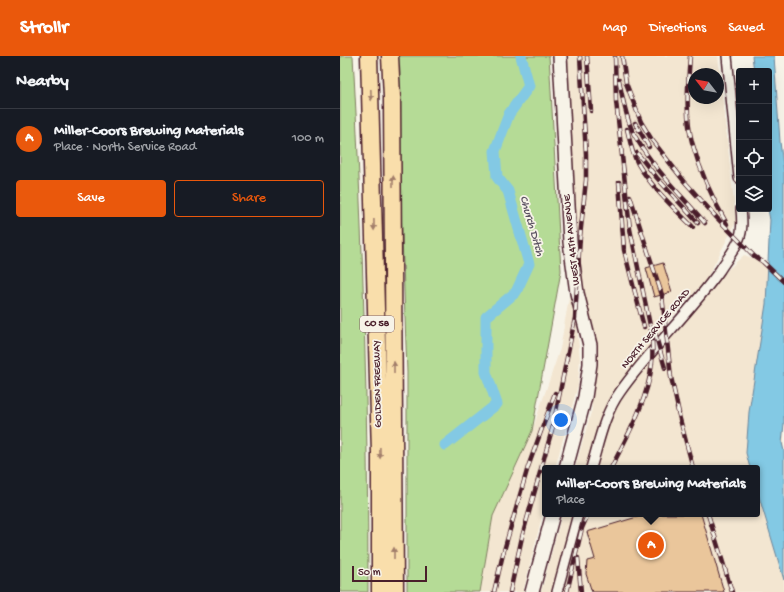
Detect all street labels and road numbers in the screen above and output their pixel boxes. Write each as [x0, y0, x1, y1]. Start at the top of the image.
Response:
street label: WEST 44TH AVENUE [561, 193, 583, 286]
street label: NORTH SERVICE ROAD [619, 286, 693, 371]
road number: CO 58 [360, 316, 394, 332]
street label: GOLDEN FREEWAY [371, 340, 385, 428]

